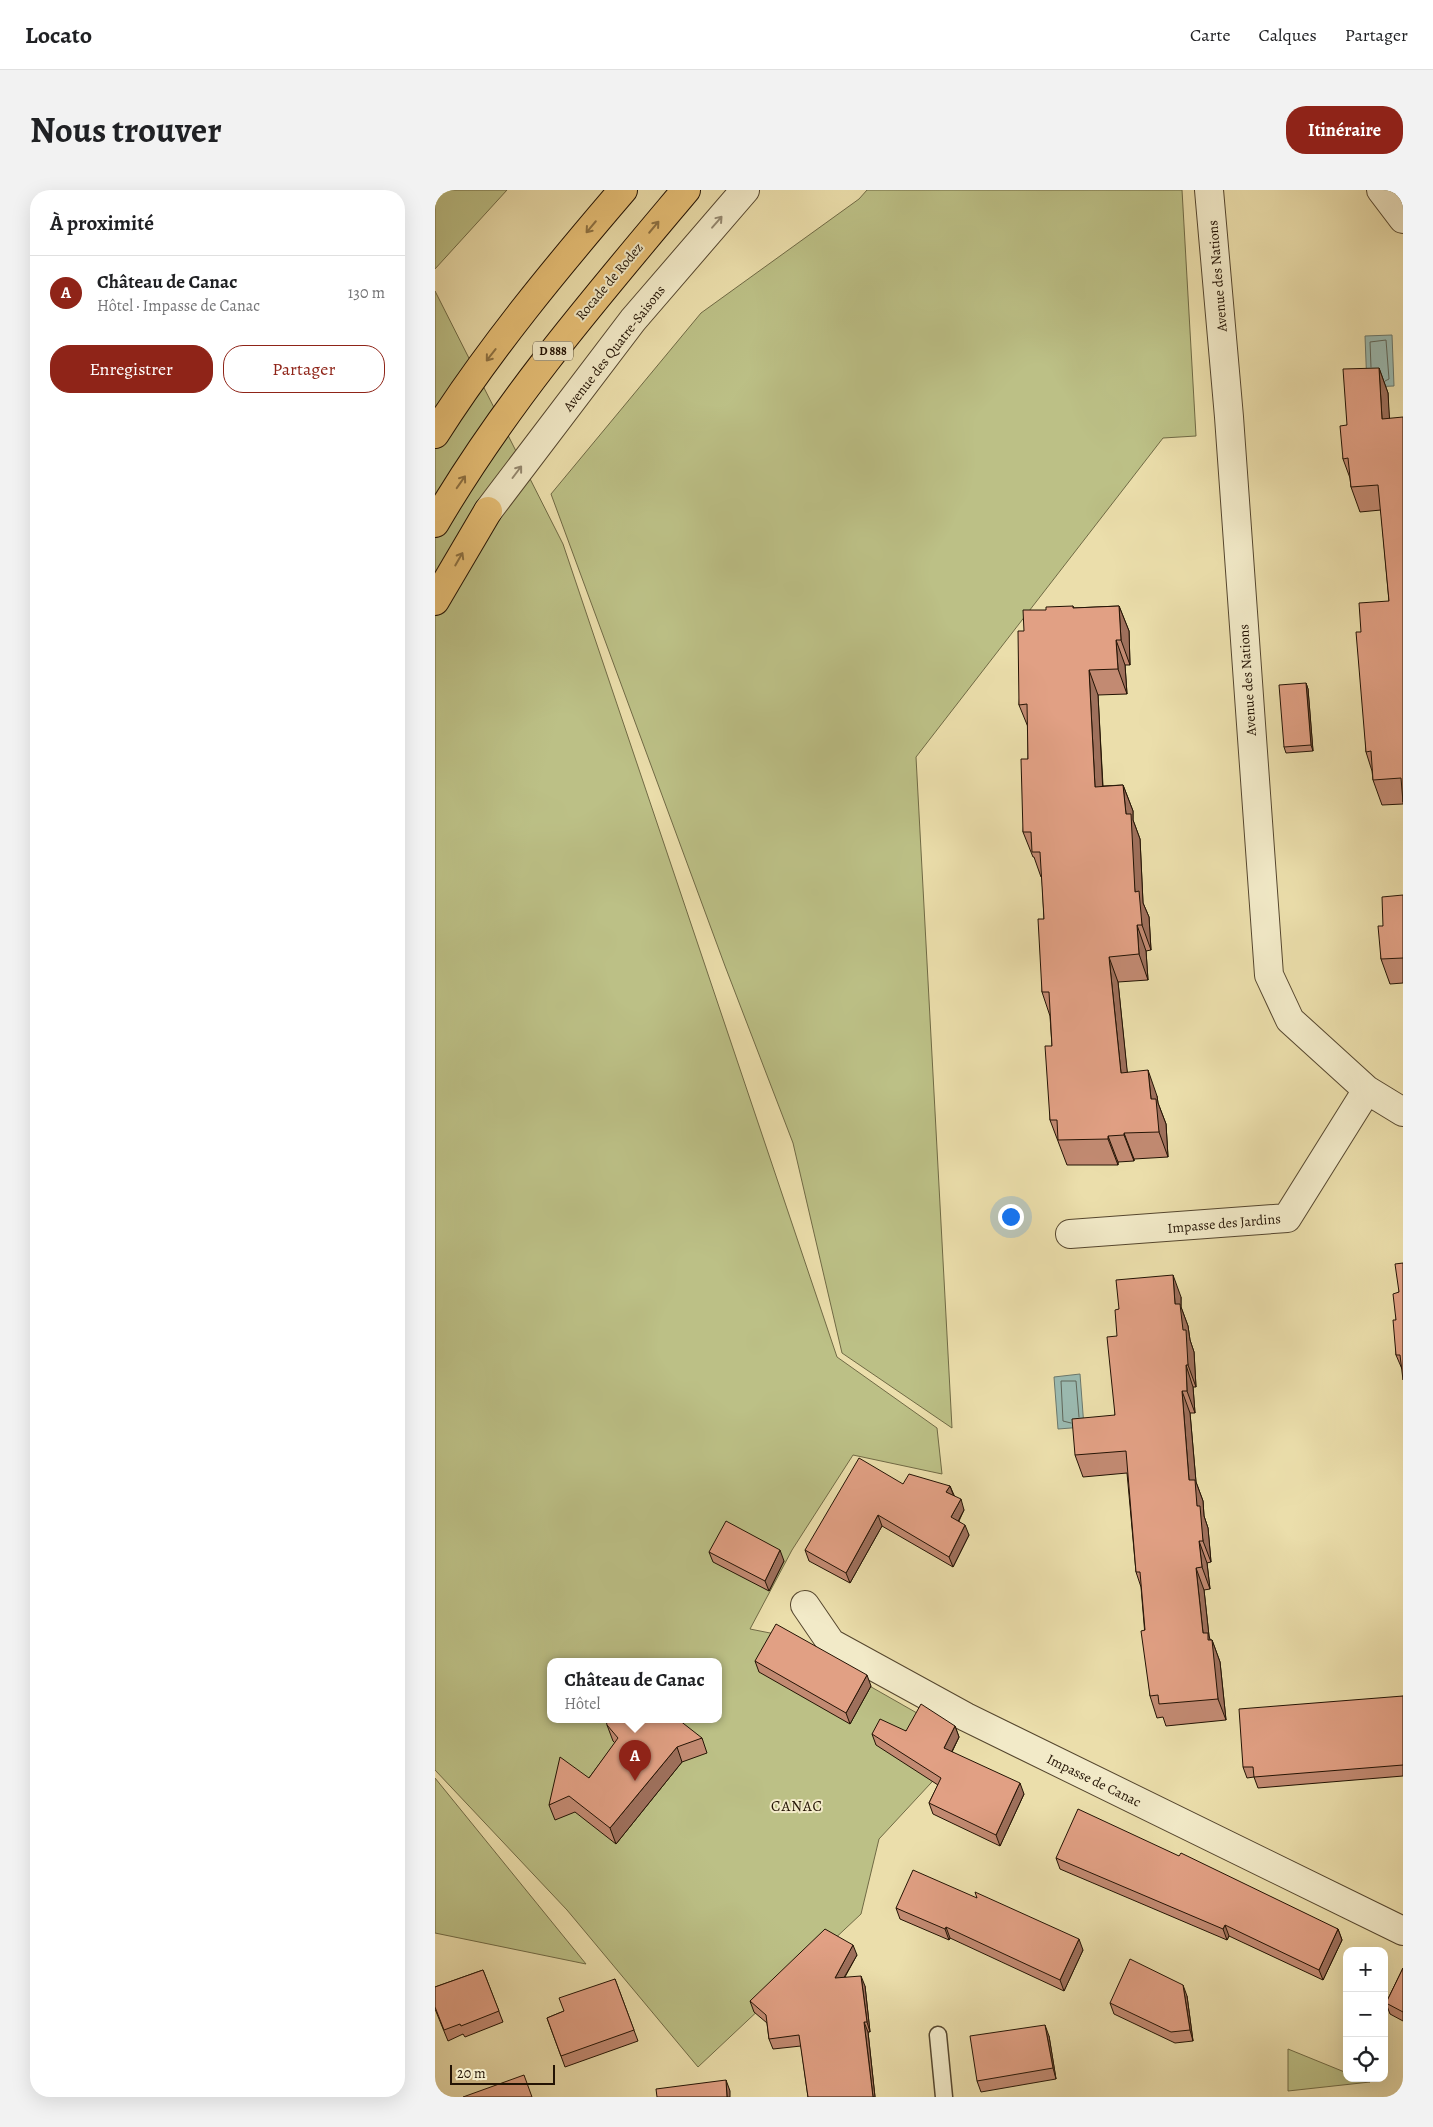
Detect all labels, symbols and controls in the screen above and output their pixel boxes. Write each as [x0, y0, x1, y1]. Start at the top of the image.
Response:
text: Locato [25, 19, 92, 51]
text: Carte [1190, 23, 1230, 47]
text: Calques [1258, 23, 1317, 47]
text: Partager [1345, 23, 1408, 47]
text: Nous trouver [30, 106, 222, 154]
button: Itinéraire [1286, 106, 1403, 154]
text: À proximité [50, 209, 154, 237]
one-way arrow [712, 216, 723, 229]
street label: Avenue des Nations [1203, 219, 1232, 333]
one-way arrow [585, 221, 597, 234]
one-way arrow [649, 221, 660, 234]
street label: Rocade de Rodez [571, 238, 647, 324]
text: Château de Canac [97, 269, 237, 295]
street label: Avenue des Quatre-Saisons [558, 281, 670, 416]
text: A [61, 282, 71, 304]
text: 130 m [348, 282, 385, 304]
text: Hôtel · Impasse de Canac [97, 295, 260, 317]
road number: D 888 [533, 342, 573, 360]
button: Enregistrer [50, 345, 213, 393]
button: Partager [223, 345, 385, 393]
one-way arrow [486, 348, 496, 362]
one-way arrow [512, 466, 523, 479]
one-way arrow [456, 475, 466, 489]
one-way arrow [455, 552, 465, 567]
street label: Avenue des Nations [1234, 624, 1261, 737]
your location [998, 1204, 1024, 1230]
street label: Impasse des Jardins [1167, 1209, 1281, 1238]
popup [547, 1658, 722, 1723]
text: Château de Canac [564, 1667, 705, 1693]
text: Hôtel [564, 1693, 600, 1715]
pin: A [619, 1740, 651, 1781]
street label: Impasse de Canac [1043, 1749, 1144, 1812]
district label: CANAC [771, 1796, 823, 1816]
map controls [1343, 1947, 1388, 2082]
button: + [1343, 1947, 1388, 1992]
button: − [1343, 1992, 1388, 2037]
button: locate [1343, 2037, 1388, 2082]
scale bar [450, 2062, 555, 2085]
text: 20 m [457, 2064, 486, 2083]

